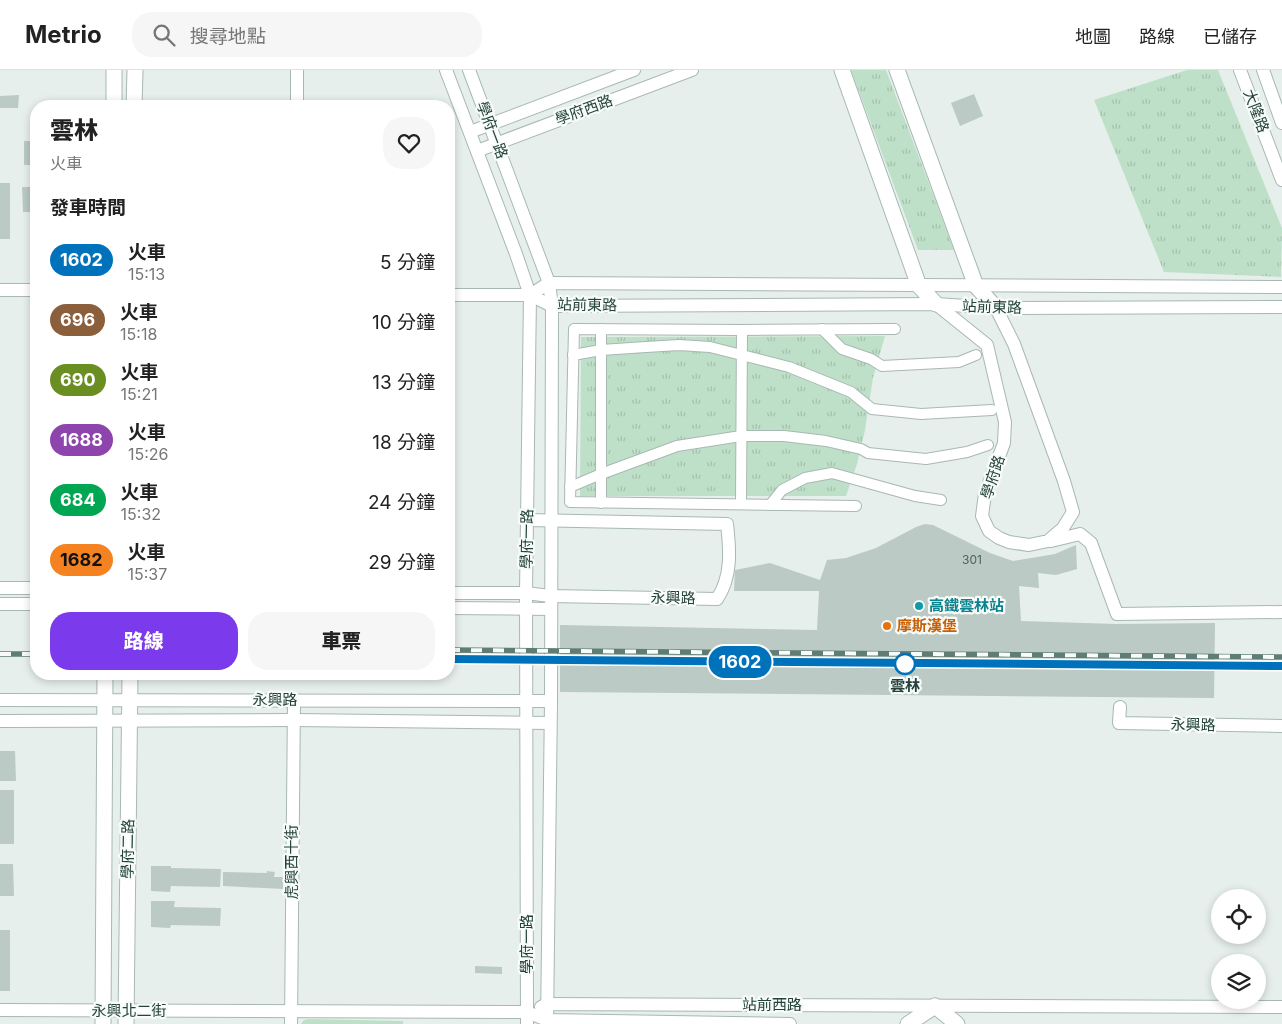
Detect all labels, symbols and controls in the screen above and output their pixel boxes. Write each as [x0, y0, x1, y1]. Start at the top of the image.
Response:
search box [132, 12, 482, 57]
text: Metrio [25, 20, 102, 49]
icon: search [150, 21, 178, 49]
text: 搜尋地點 [190, 25, 266, 48]
text: 地圖 [1075, 26, 1111, 47]
text: 路線 [1139, 26, 1175, 47]
text: 已儲存 [1203, 26, 1257, 47]
street label: 大隆路 [1240, 86, 1273, 135]
street label: 學府西路 [552, 90, 615, 129]
street label: 學府一路 [473, 98, 512, 161]
text: 雲林 [50, 116, 98, 145]
button: heart [383, 117, 435, 169]
text: 火車 [50, 153, 82, 173]
text: 發車時間 [50, 196, 126, 219]
text: 火車 [128, 241, 166, 264]
text: 1602 [60, 249, 103, 270]
text: 5 分鐘 [380, 251, 435, 274]
text: 15:13 [128, 264, 165, 284]
street label: 站前東路 [557, 294, 617, 315]
street label: 站前東路 [962, 296, 1022, 317]
text: 火車 [120, 301, 158, 324]
text: 696 [60, 309, 95, 330]
text: 10 分鐘 [372, 311, 435, 334]
text: 15:18 [120, 324, 157, 344]
text: 火車 [121, 361, 159, 384]
text: 690 [60, 369, 96, 390]
text: 13 分鐘 [372, 371, 435, 394]
text: 15:21 [121, 384, 158, 404]
text: 火車 [128, 421, 166, 444]
text: 1688 [60, 429, 103, 450]
text: 18 分鐘 [372, 431, 435, 454]
text: 15:26 [128, 444, 168, 464]
street label: 學府路 [977, 453, 1009, 501]
text: 火車 [121, 481, 159, 504]
text: 684 [60, 489, 96, 510]
text: 24 分鐘 [368, 491, 435, 514]
text: 15:32 [121, 504, 161, 524]
street label: 學府一路 [516, 509, 537, 569]
text: 火車 [128, 541, 166, 564]
text: 1682 [60, 549, 103, 570]
text: 29 分鐘 [368, 551, 435, 574]
house number: 301 [962, 552, 982, 567]
text: 15:37 [128, 564, 167, 584]
street label: 永興路 [650, 588, 696, 607]
place label: 高鐵雲林站 [929, 596, 1004, 615]
marker: 高鐵雲林站 [913, 600, 925, 612]
button: 路線 [50, 612, 238, 670]
button: 車票 [248, 612, 435, 670]
place label: 摩斯漢堡 [897, 616, 957, 635]
marker: 摩斯漢堡 [881, 620, 893, 632]
line badge: 1602 [705, 646, 775, 678]
text: 1602 [719, 651, 761, 672]
marker: 雲林 [894, 653, 916, 675]
place label: 雲林 [890, 676, 920, 695]
street label: 永興路 [252, 690, 298, 709]
street label: 永興路 [1170, 715, 1216, 734]
street label: 學府二路 [117, 819, 138, 879]
street label: 虎興西十街 [282, 824, 301, 900]
map controls [1211, 889, 1266, 1009]
button: locate [1211, 889, 1266, 944]
street label: 學府一路 [517, 914, 536, 974]
button: layers [1211, 954, 1266, 1009]
street label: 站前西路 [742, 995, 802, 1014]
street label: 永興北二街 [91, 1001, 167, 1020]

